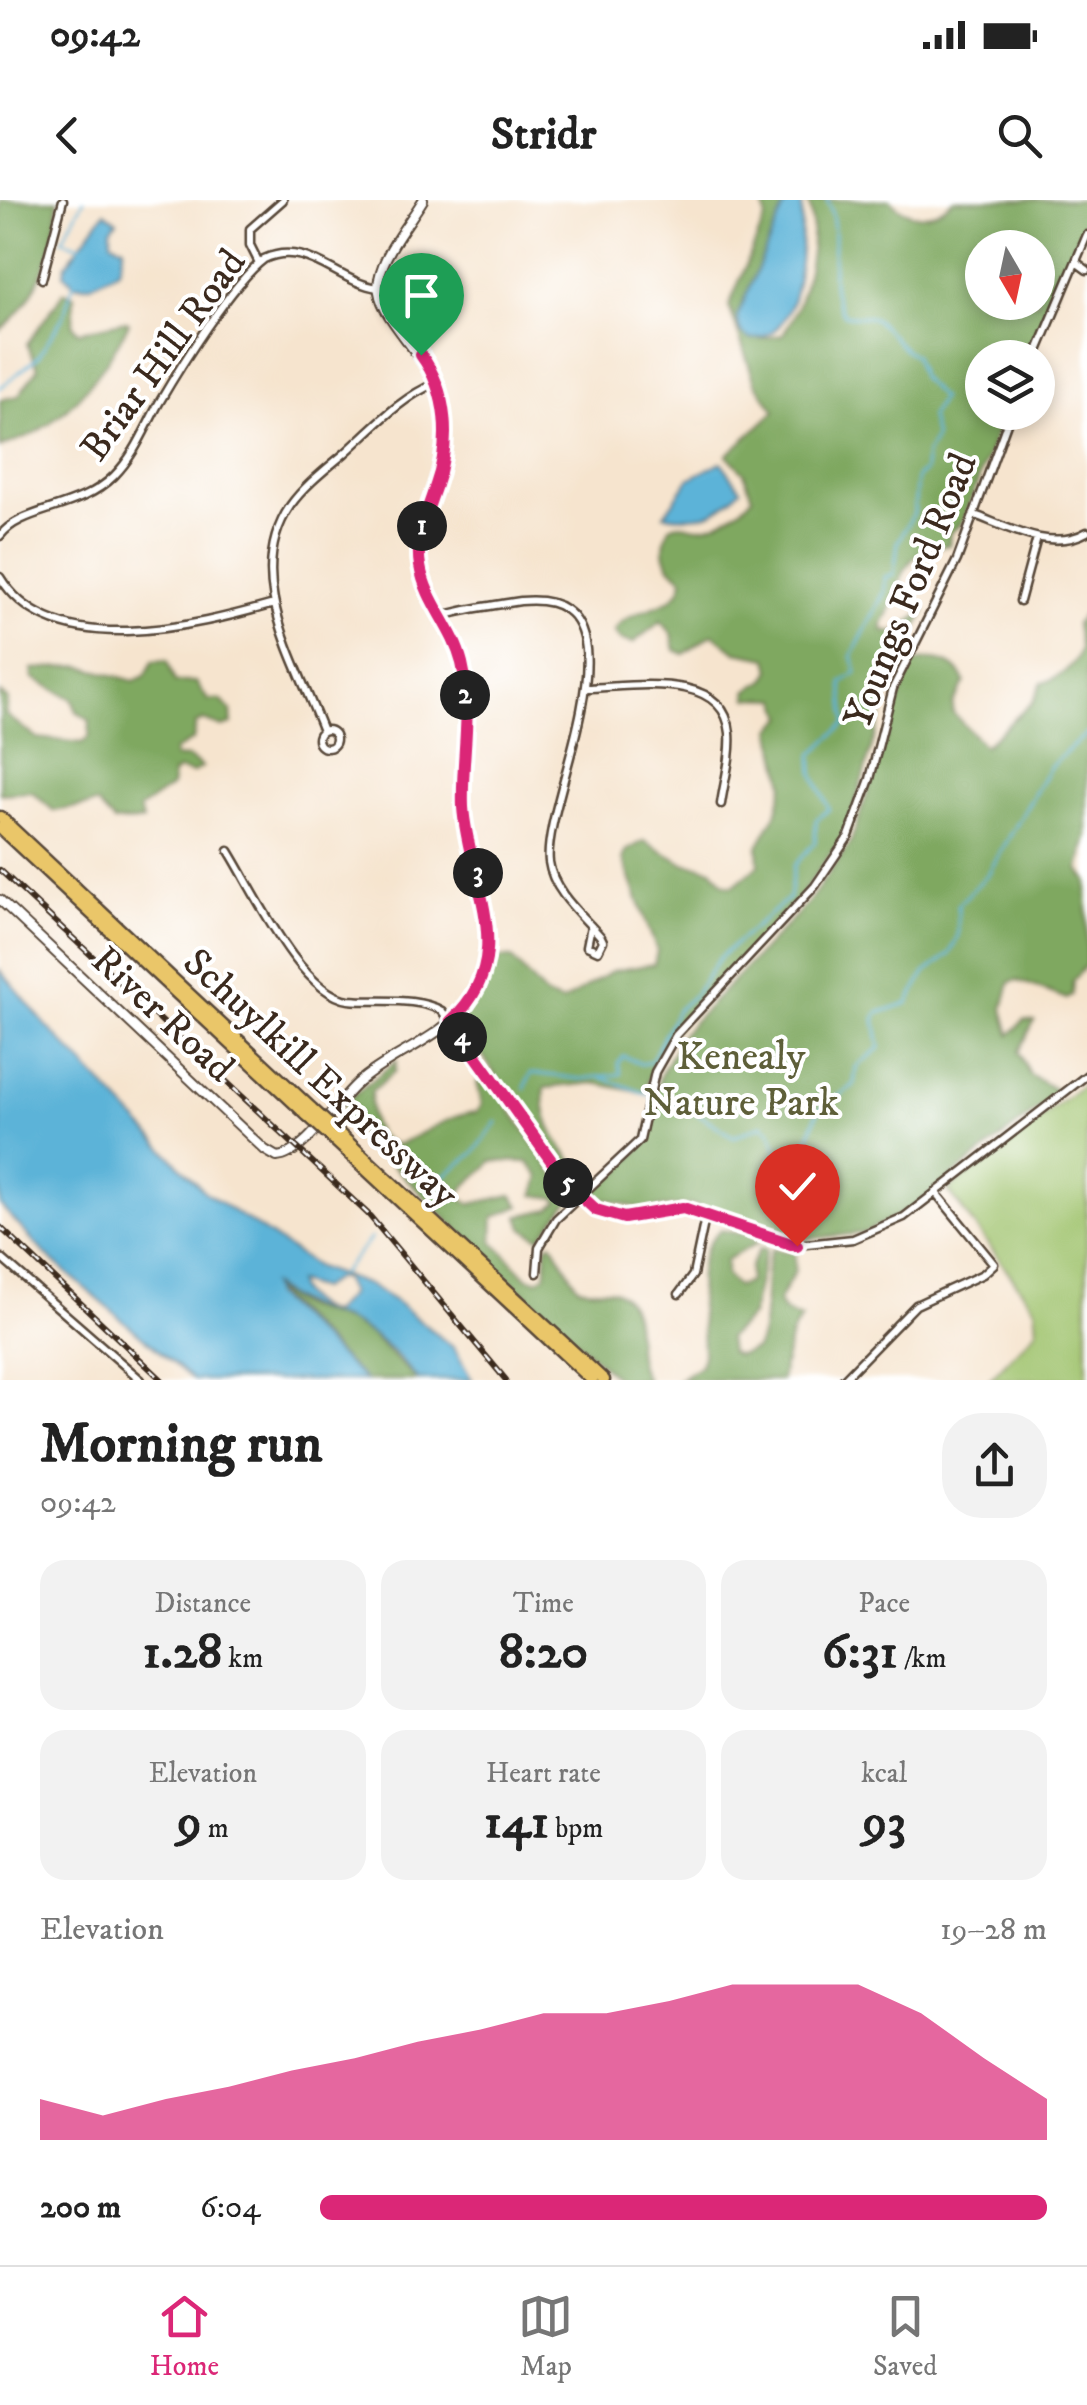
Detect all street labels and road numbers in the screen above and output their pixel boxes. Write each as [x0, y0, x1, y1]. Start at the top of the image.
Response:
street label: Briar Hill Road [71, 240, 258, 472]
street label: Youngs Ford Road [834, 446, 990, 736]
street label: River Road [80, 936, 244, 1094]
street label: Schuylkill Expressway [172, 939, 469, 1220]

